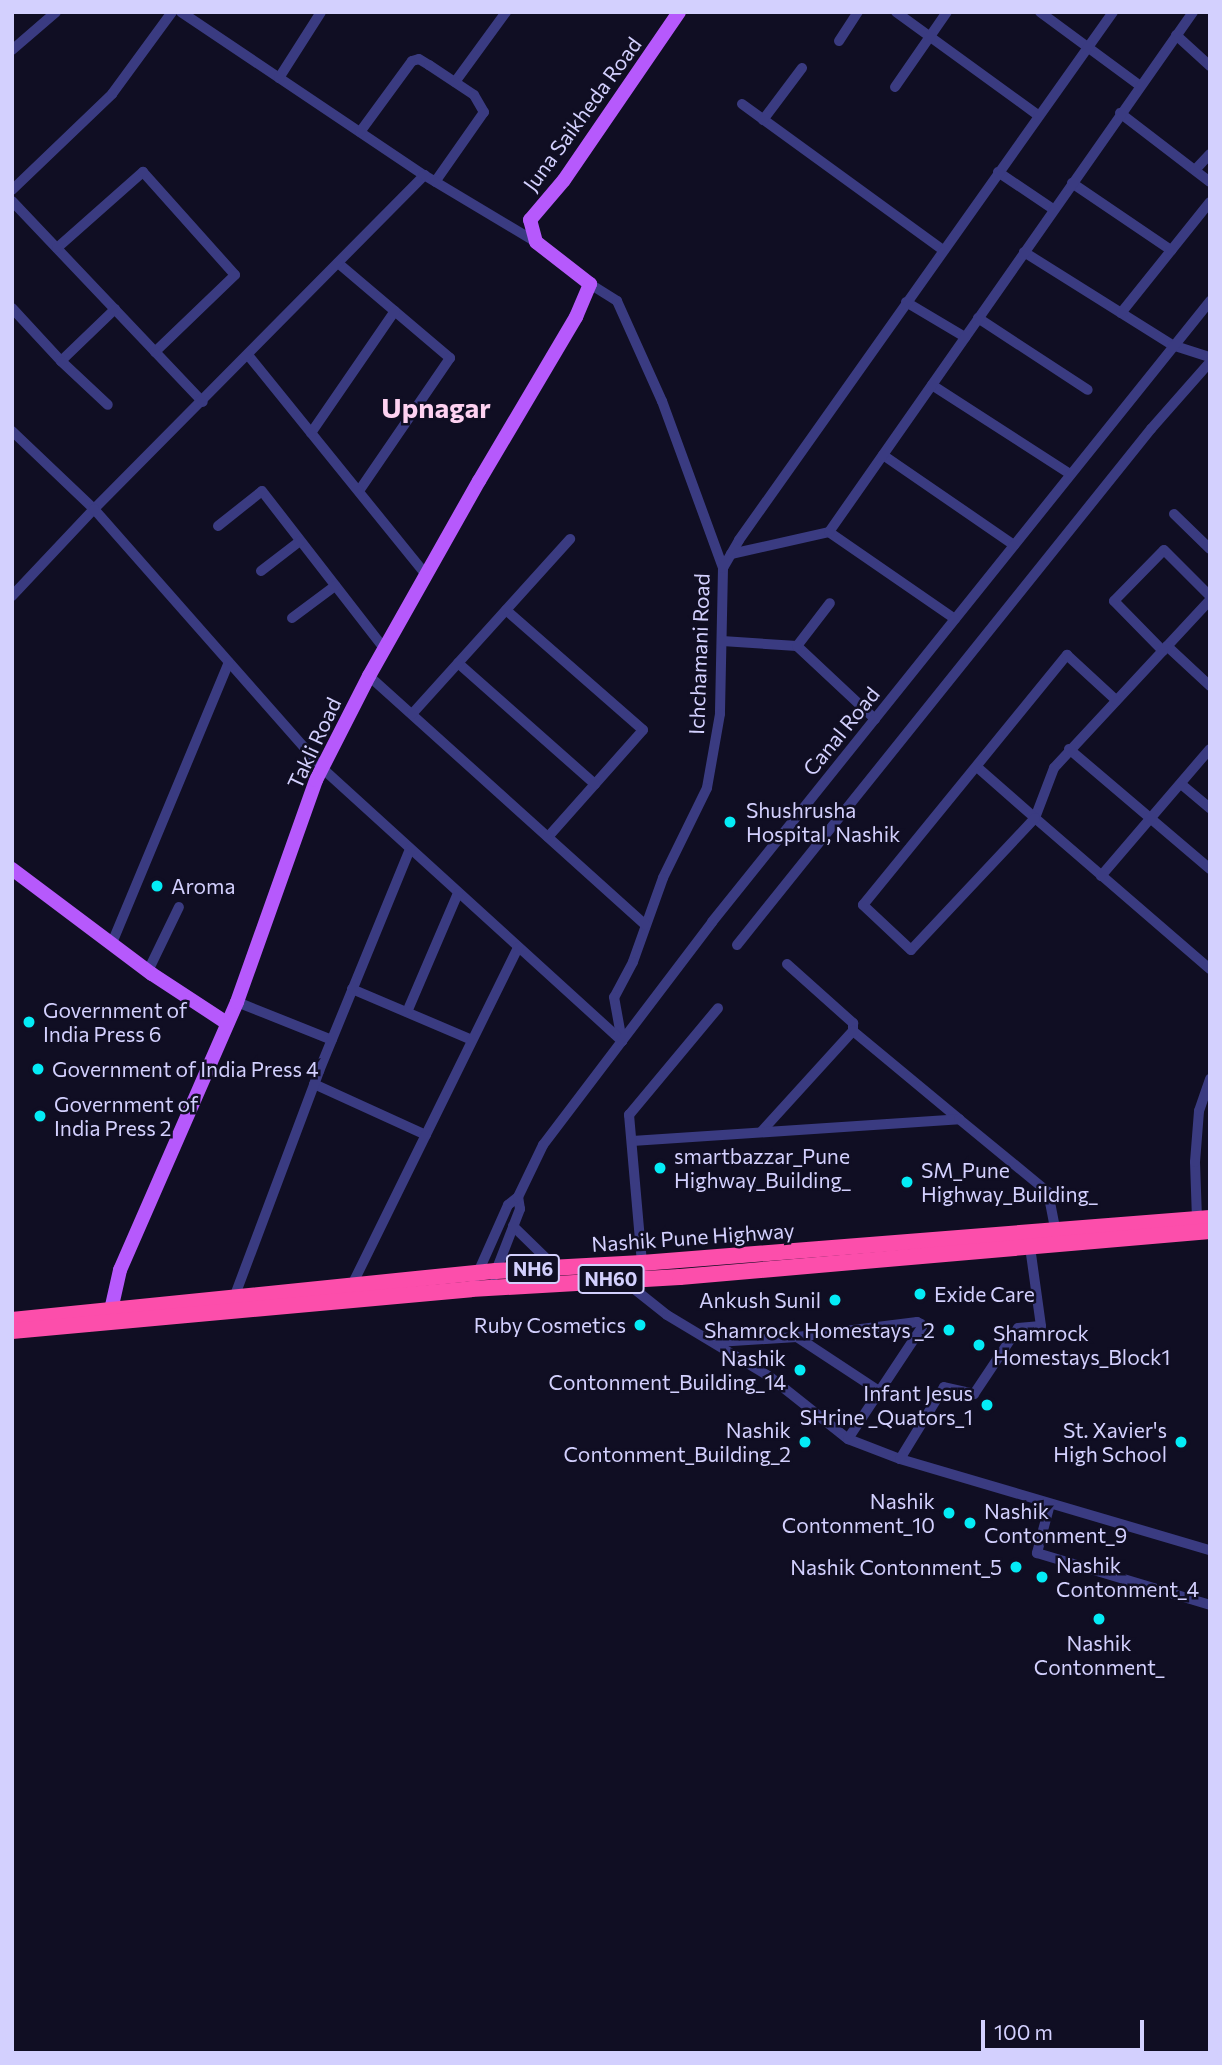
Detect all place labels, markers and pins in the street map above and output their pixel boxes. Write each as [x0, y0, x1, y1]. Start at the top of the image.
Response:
place label: Shushrusha Hospital, Nashik [746, 797, 900, 847]
marker: Shushrusha Hospital, Nashik [720, 812, 740, 832]
place label: Aroma [171, 873, 235, 899]
marker: Aroma [149, 878, 165, 894]
place label: Government of India Press 6 [43, 997, 187, 1047]
marker: Government of India Press 6 [21, 1014, 37, 1030]
place label: Government of India Press 4 [52, 1056, 319, 1082]
marker: Government of India Press 4 [30, 1061, 46, 1077]
place label: Government of India Press 2 [54, 1091, 198, 1141]
marker: Government of India Press 2 [32, 1108, 48, 1124]
place label: smartbazzar_Pune Highway_Building_ [674, 1143, 850, 1193]
place label: SM_Pune Highway_Building_ [921, 1157, 1097, 1207]
marker: smartbazzar_Pune Highway_Building_ [652, 1160, 668, 1176]
marker: SM_Pune Highway_Building_ [899, 1174, 915, 1190]
place label: Exide Care [934, 1281, 1035, 1307]
marker: Exide Care [912, 1286, 928, 1302]
place label: Ankush Sunil [699, 1287, 821, 1313]
marker: Ankush Sunil [827, 1292, 843, 1308]
place label: Ruby Cosmetics [474, 1312, 626, 1338]
marker: Ruby Cosmetics [632, 1317, 648, 1333]
place label: Shamrock Homestays _2 [704, 1317, 935, 1343]
place label: Shamrock Homestays_Block1 [993, 1320, 1170, 1370]
marker: Shamrock Homestays _2 [941, 1322, 957, 1338]
marker: Shamrock Homestays_Block1 [971, 1337, 987, 1353]
place label: Nashik Contonment_Building_14 [549, 1345, 786, 1395]
marker: Nashik Contonment_Building_14 [792, 1362, 808, 1378]
place label: Infant Jesus SHrine _Quators_1 [800, 1380, 973, 1430]
marker: Infant Jesus SHrine _Quators_1 [979, 1397, 995, 1413]
place label: Nashik Contonment_Building_2 [563, 1417, 791, 1467]
place label: St. Xavier's High School [1053, 1417, 1167, 1467]
marker: Nashik Contonment_Building_2 [797, 1434, 813, 1450]
marker: St. Xavier's High School [1173, 1434, 1189, 1450]
place label: Nashik Contonment_10 [782, 1488, 935, 1538]
place label: Nashik Contonment_9 [984, 1498, 1127, 1548]
marker: Nashik Contonment_10 [941, 1505, 957, 1521]
marker: Nashik Contonment_9 [962, 1515, 978, 1531]
place label: Nashik Contonment_4 [1056, 1552, 1199, 1602]
place label: Nashik Contonment_5 [790, 1554, 1002, 1580]
marker: Nashik Contonment_5 [1008, 1559, 1024, 1575]
marker: Nashik Contonment_4 [1034, 1569, 1050, 1585]
marker: Nashik Contonment_ [1091, 1611, 1107, 1627]
place label: Nashik Contonment_ [1034, 1630, 1164, 1680]

